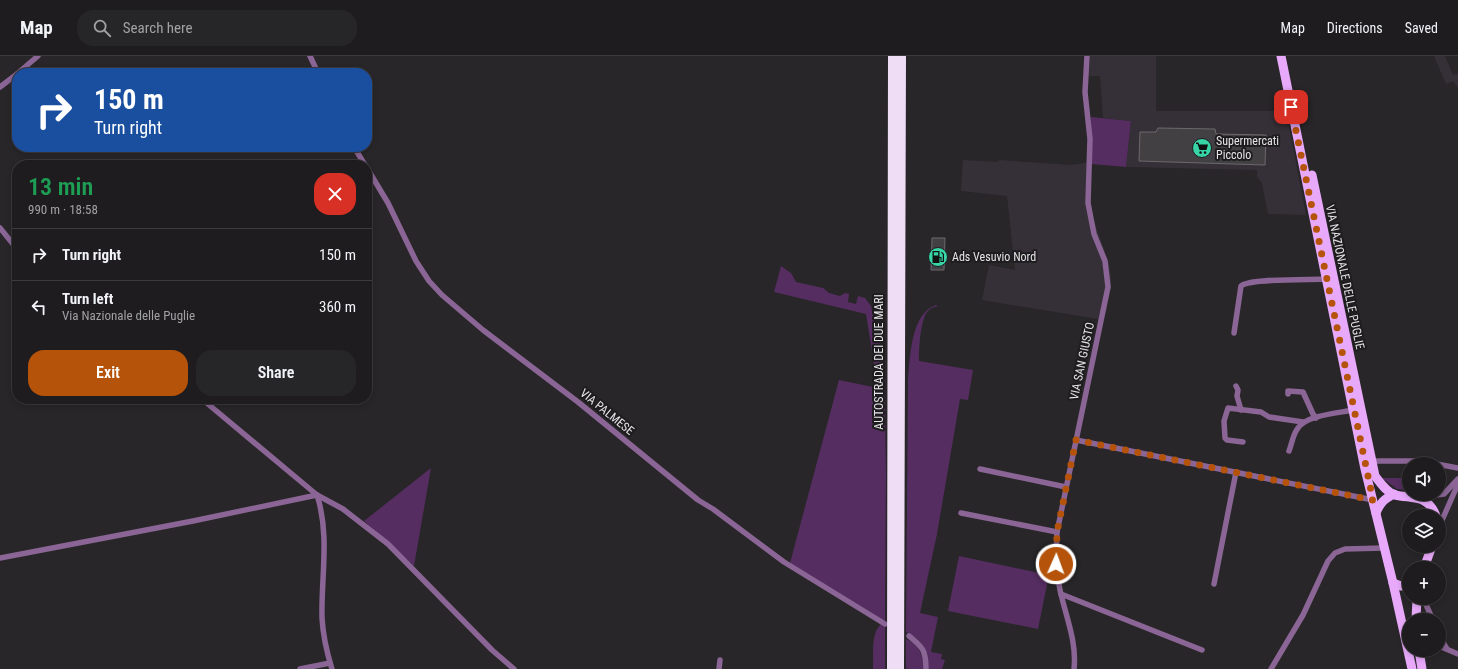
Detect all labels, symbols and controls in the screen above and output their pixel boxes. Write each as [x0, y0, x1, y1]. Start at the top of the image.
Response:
search box [77, 10, 357, 46]
text: Map [20, 16, 53, 39]
icon: search [91, 17, 113, 39]
text: Search here [123, 19, 193, 37]
text: Map [1281, 20, 1305, 36]
text: Directions [1327, 20, 1383, 36]
text: Saved [1405, 20, 1438, 36]
text: 150 m [94, 83, 164, 116]
icon: right [28, 84, 80, 136]
pin [1274, 90, 1308, 124]
icon: arrive [1280, 96, 1302, 118]
text: Turn right [94, 117, 162, 138]
place label: Supermercati Piccolo [1216, 134, 1279, 162]
supermarket icon: Supermercati Piccolo [1191, 137, 1213, 159]
text: 13 min [28, 173, 93, 201]
button: close [314, 173, 356, 215]
text: 990 m · 18:58 [28, 202, 98, 217]
street label: VIA NAZIONALE DELLE PUGLIE [1323, 203, 1367, 351]
icon: right [28, 244, 50, 266]
text: Turn right [62, 246, 121, 264]
text: 150 m [319, 246, 356, 264]
fuel station icon: Ads Vesuvio Nord [927, 246, 949, 268]
place label: Ads Vesuvio Nord [952, 250, 1036, 264]
text: Turn left [62, 290, 113, 308]
street label: AUTOSTRADA DEI DUE MARI [872, 294, 886, 430]
icon: left [28, 296, 50, 318]
text: 360 m [319, 298, 356, 316]
text: Via Nazionale delle Puglie [62, 308, 195, 323]
street label: VIA SAN GIUSTO [1067, 321, 1097, 401]
button: Exit [28, 350, 188, 396]
button: Share [196, 350, 356, 396]
street label: VIA PALMESE [577, 386, 637, 438]
map controls [1402, 457, 1446, 657]
button: sound [1402, 457, 1446, 501]
button: layers [1402, 509, 1446, 553]
position arrow [1035, 543, 1077, 585]
button: + [1402, 561, 1446, 605]
button: − [1402, 613, 1446, 657]

